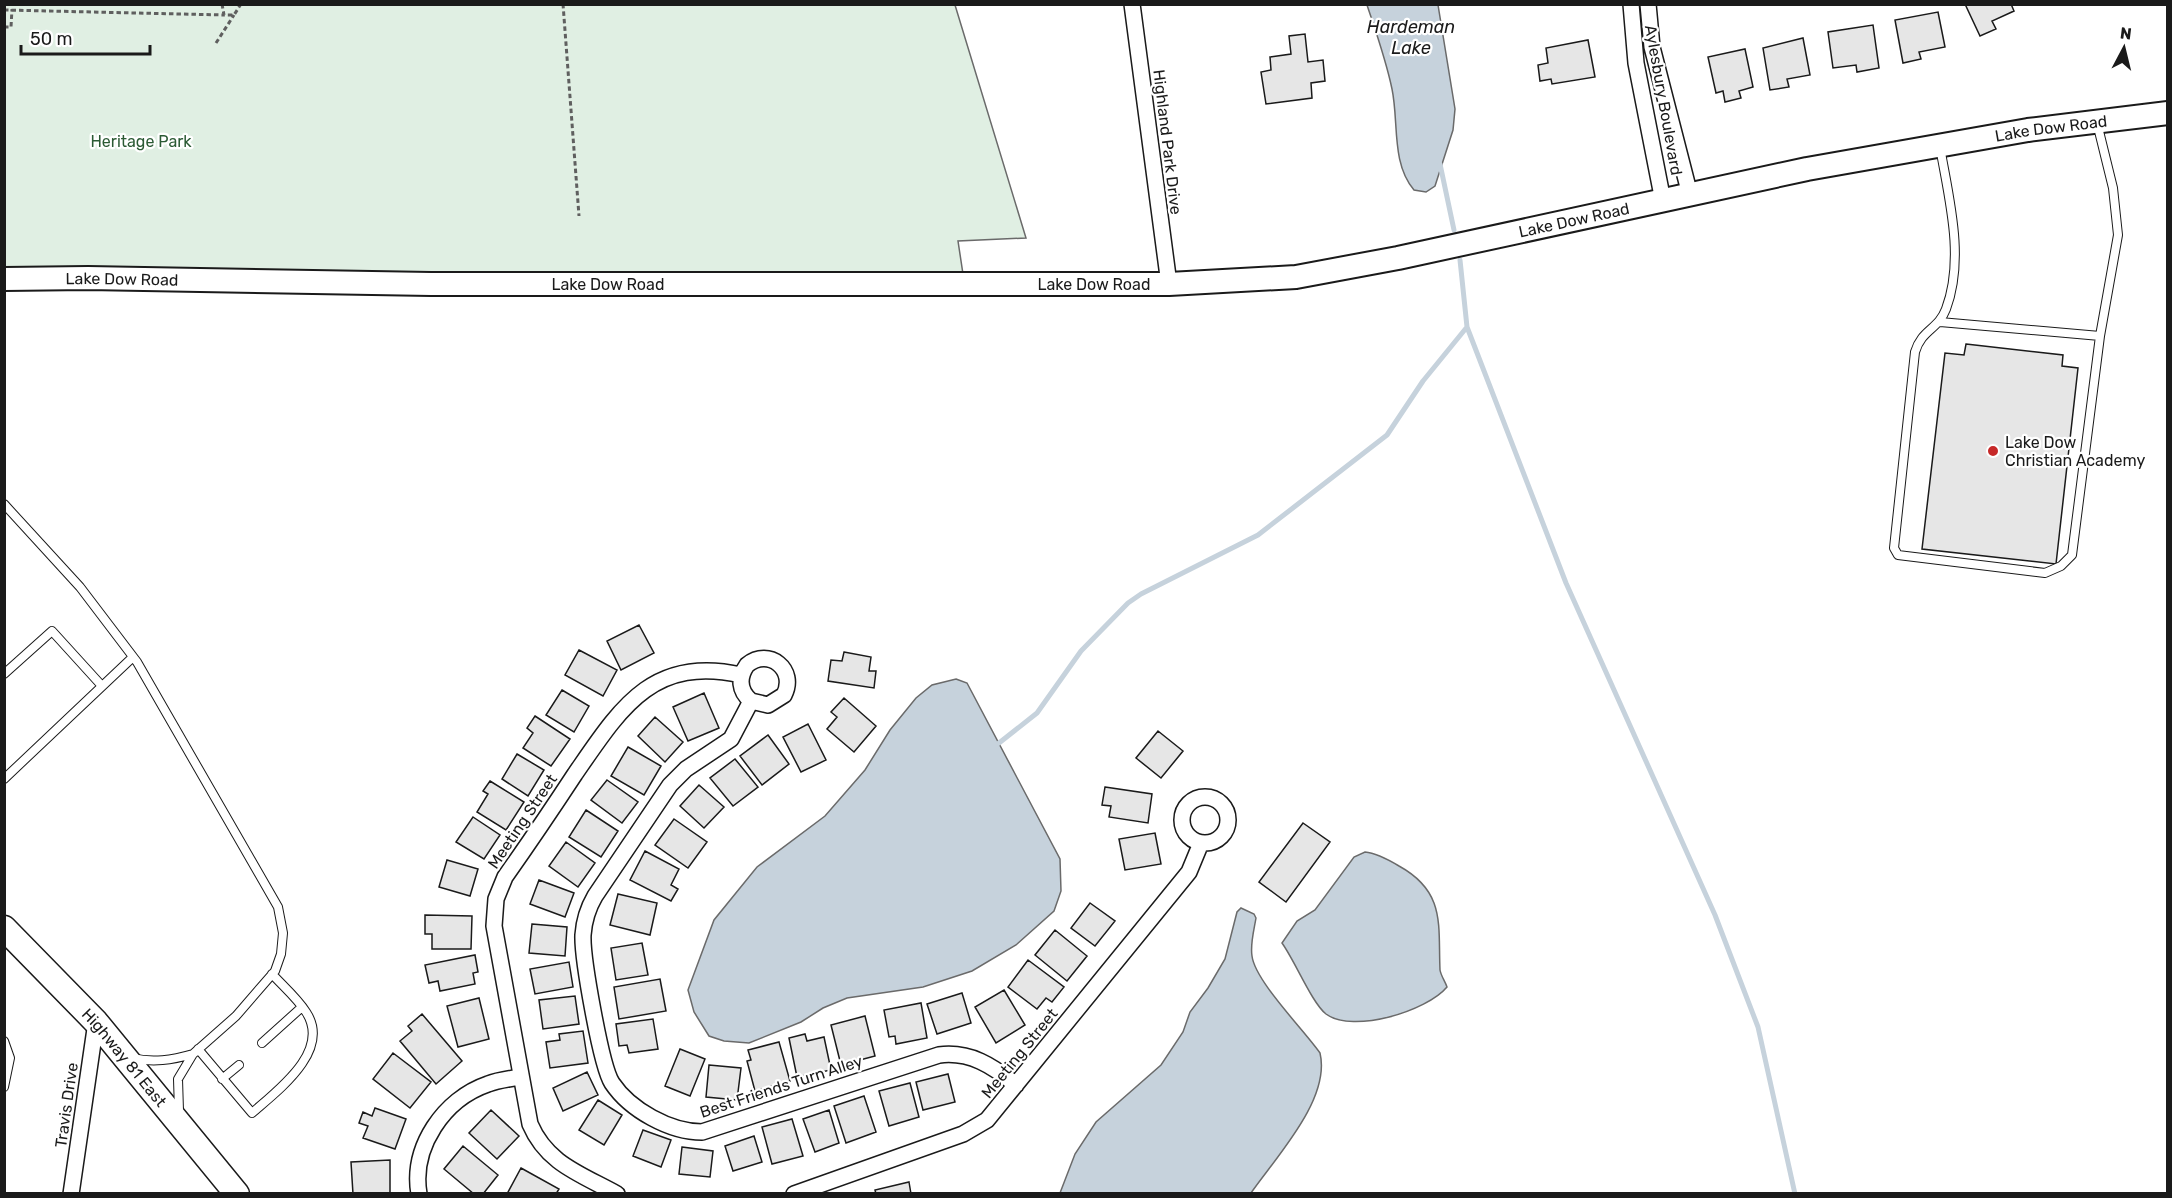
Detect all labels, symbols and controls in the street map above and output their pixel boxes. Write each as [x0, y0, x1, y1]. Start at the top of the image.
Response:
water label: Hardeman Lake [1367, 16, 1455, 59]
scale bar [21, 18, 150, 56]
north arrow [2094, 18, 2154, 78]
street label: Aylesbury Boulevard [1641, 23, 1686, 177]
text: N [2119, 23, 2133, 44]
text: 50 m [30, 28, 73, 50]
street label: Highland Park Drive [1149, 68, 1186, 216]
street label: Lake Dow Road [1993, 111, 2108, 146]
park label: Heritage Park [90, 132, 192, 151]
street label: Lake Dow Road [1517, 199, 1631, 242]
street label: Lake Dow Road [65, 269, 179, 290]
street label: Lake Dow Road [551, 275, 664, 294]
street label: Lake Dow Road [1037, 275, 1150, 294]
place label: Lake Dow Christian Academy [2005, 433, 2145, 470]
marker: Lake Dow Christian Academy [1986, 444, 2000, 458]
street label: Meeting Street [484, 770, 561, 872]
street label: Highway 81 East [78, 1005, 170, 1111]
street label: Meeting Street [977, 1005, 1061, 1102]
street label: Best Friends Turn Alley [697, 1051, 865, 1122]
street label: Travis Drive [51, 1061, 82, 1149]

